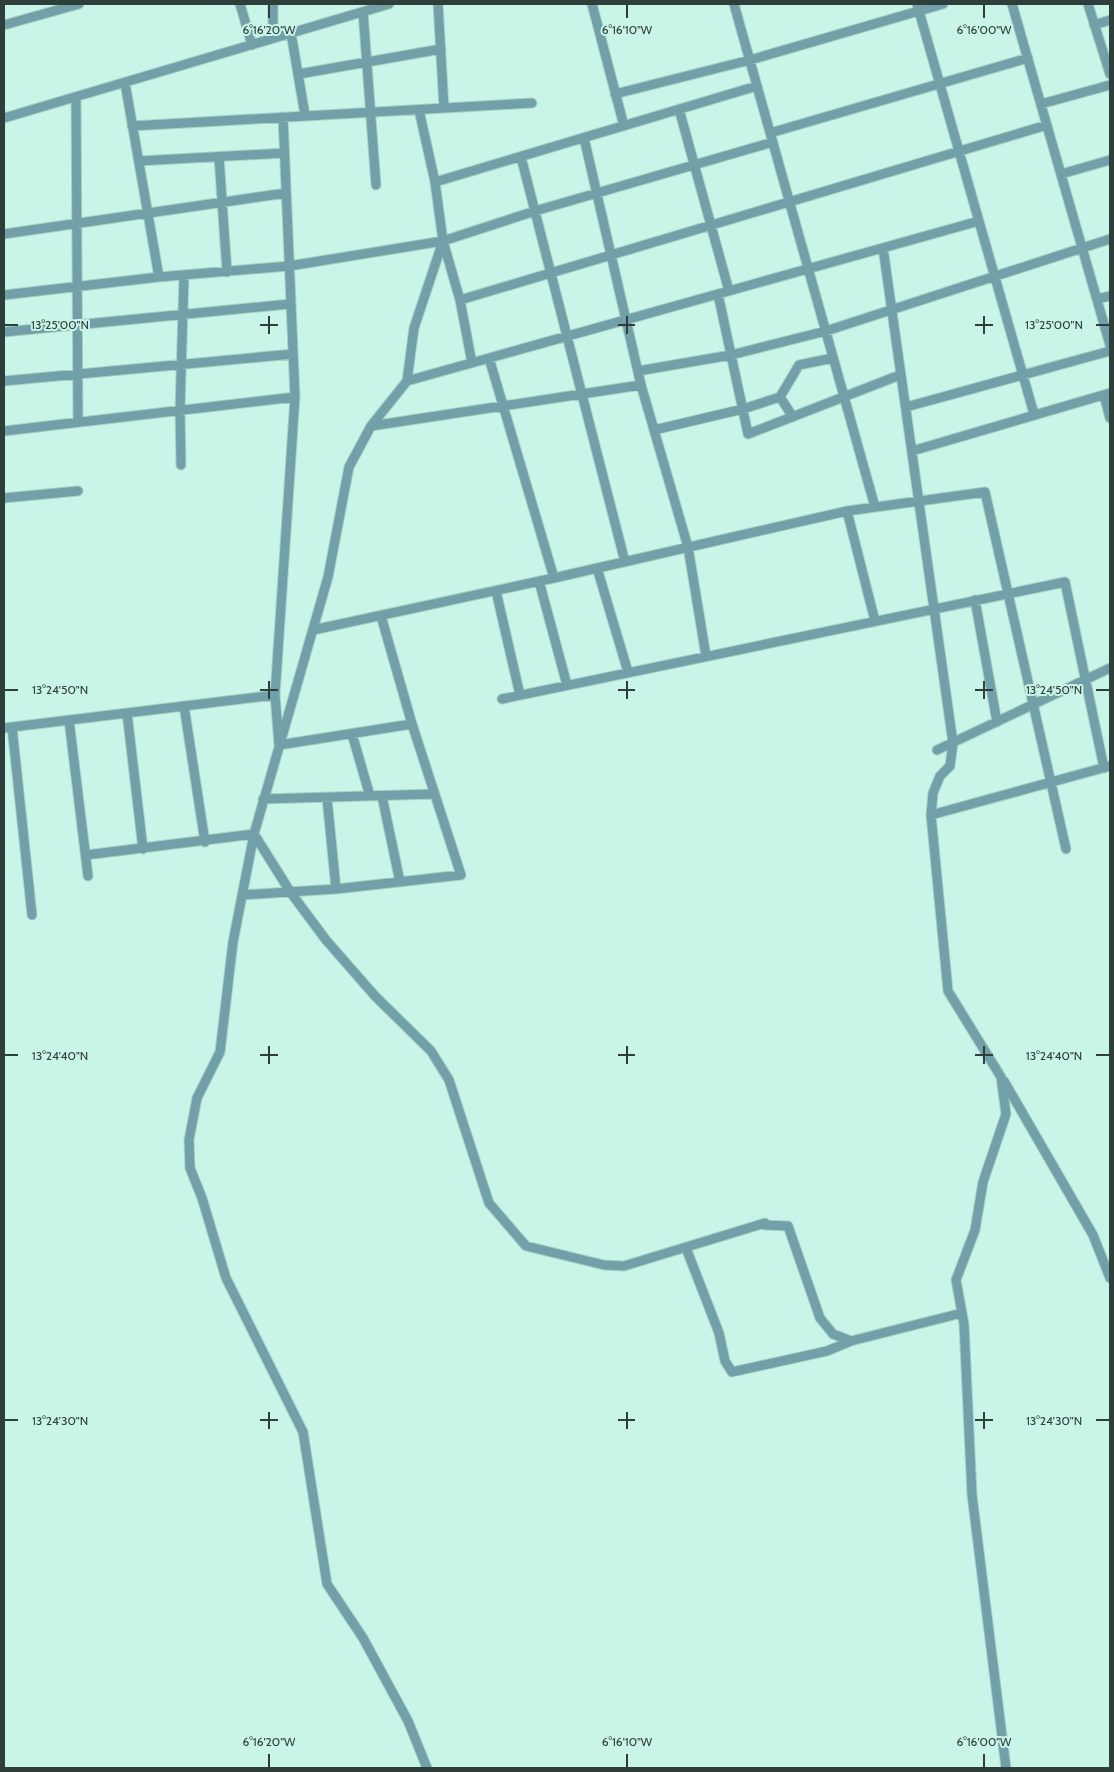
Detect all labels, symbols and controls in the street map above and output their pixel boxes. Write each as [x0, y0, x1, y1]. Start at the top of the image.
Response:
text: 6°16'20"W [243, 22, 296, 37]
text: 6°16'10"W [602, 22, 653, 37]
text: 6°16'00"W [957, 22, 1012, 37]
text: 13°25'00"N [31, 317, 89, 332]
text: 13°25'00"N [1025, 317, 1083, 332]
text: 13°24'50"N [32, 682, 88, 697]
text: 13°24'50"N [1026, 682, 1082, 697]
text: 13°24'40"N [32, 1048, 88, 1063]
text: 13°24'40"N [1026, 1048, 1082, 1063]
text: 13°24'30"N [32, 1413, 88, 1428]
text: 13°24'30"N [1026, 1413, 1082, 1428]
text: 6°16'20"W [243, 1734, 296, 1749]
text: 6°16'10"W [602, 1734, 653, 1749]
text: 6°16'00"W [957, 1734, 1012, 1749]

